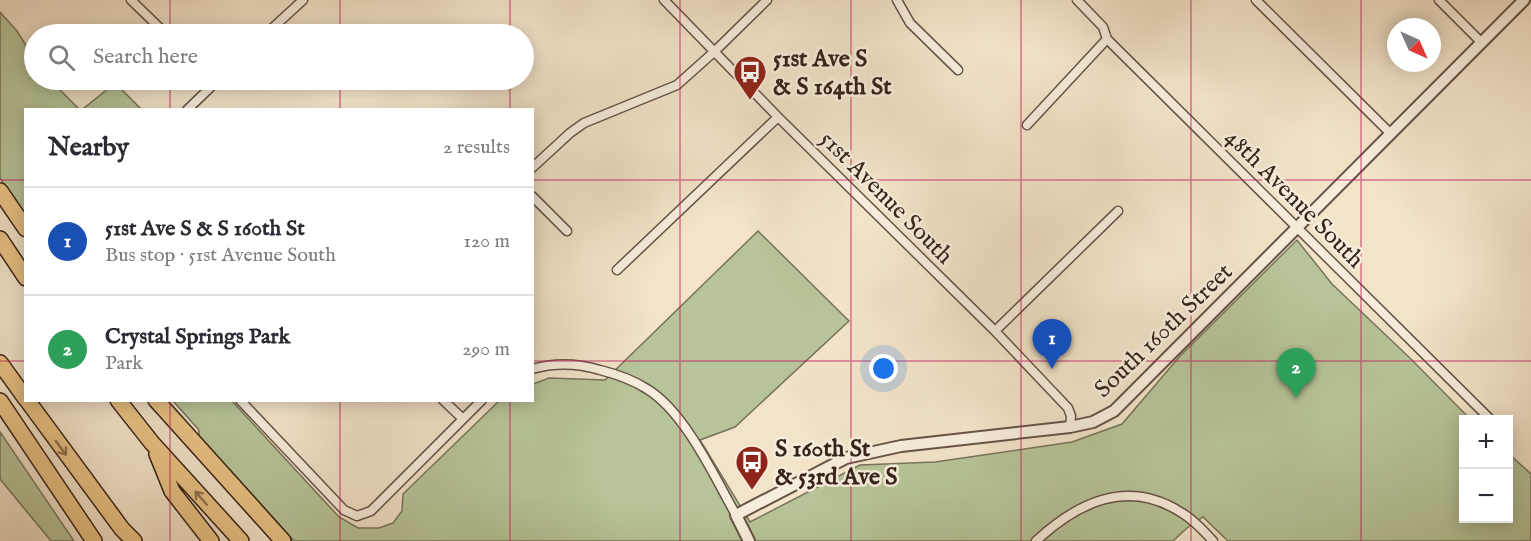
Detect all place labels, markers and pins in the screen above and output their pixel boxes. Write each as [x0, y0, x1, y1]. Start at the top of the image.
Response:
place label: 51st Ave S & S 164th St [773, 44, 892, 103]
bus stop icon: 51st Ave S & S 164th St [732, 54, 768, 101]
pin: 1 [1032, 320, 1072, 369]
pin: 2 [1276, 348, 1316, 398]
place label: S 160th St & 53rd Ave S [775, 434, 898, 493]
bus stop icon: S 160th St & 53rd Ave S [734, 444, 770, 491]

